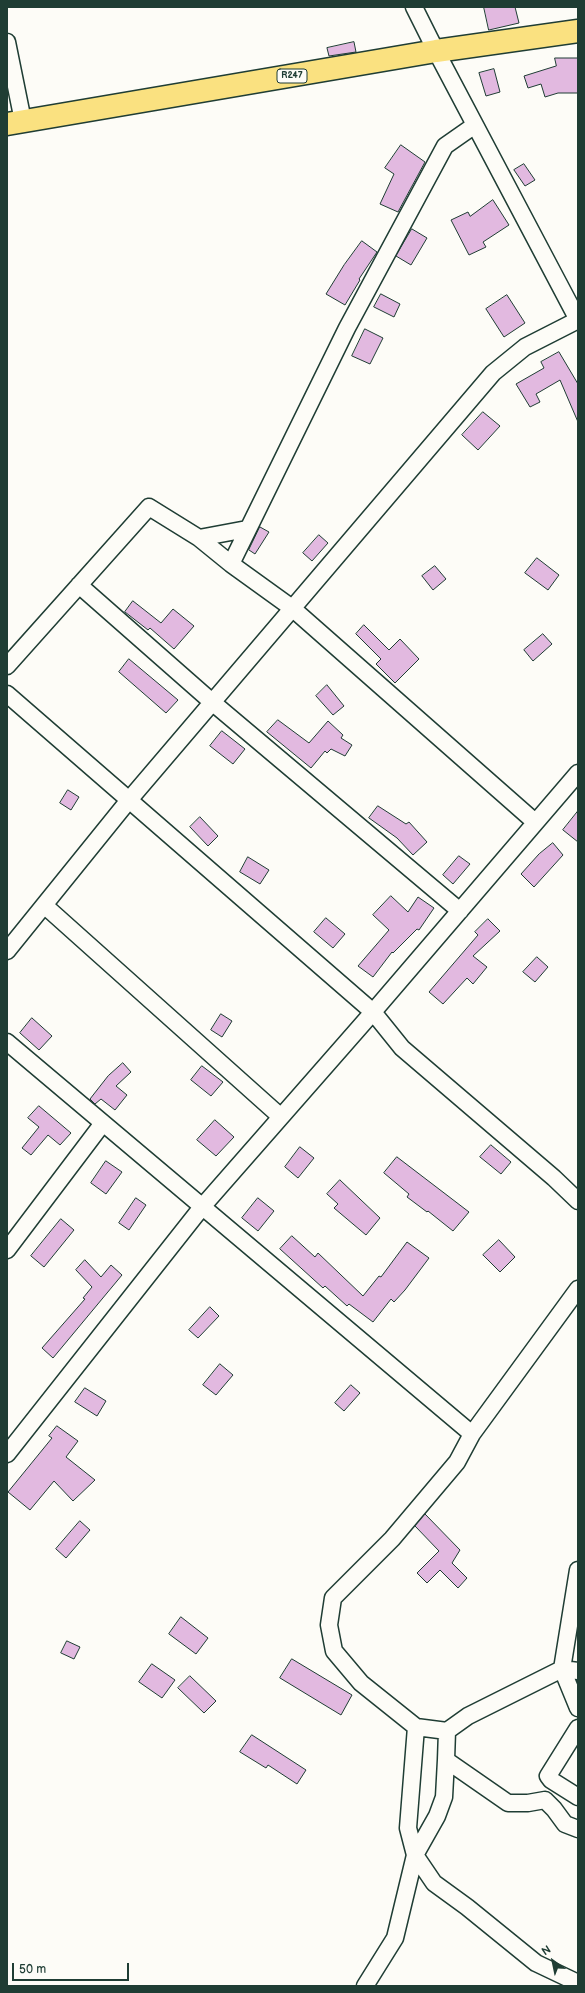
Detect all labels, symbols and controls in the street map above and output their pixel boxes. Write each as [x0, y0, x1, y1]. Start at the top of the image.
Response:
road number: R247 [277, 69, 307, 83]
north arrow [533, 1941, 573, 1981]
text: N [539, 1943, 553, 1958]
scale bar [14, 1955, 131, 1981]
text: 50 m [19, 1962, 46, 1977]

